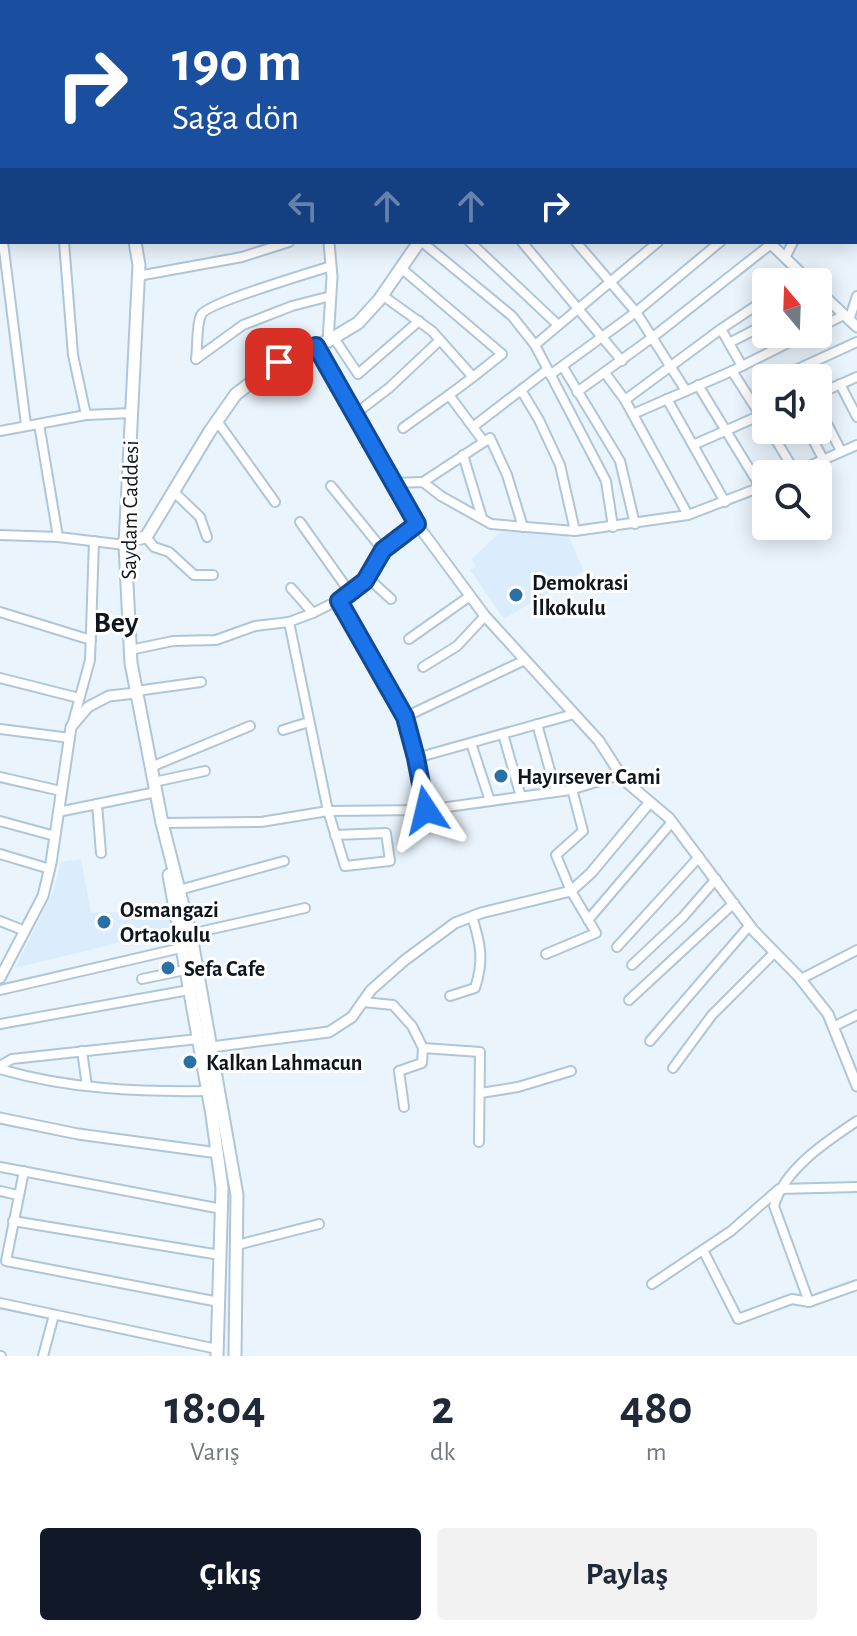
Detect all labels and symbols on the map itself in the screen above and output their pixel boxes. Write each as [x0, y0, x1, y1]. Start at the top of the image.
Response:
north arrow [752, 268, 832, 348]
pin [245, 328, 313, 396]
street label: Saydam Caddesi [118, 440, 142, 580]
place label: Demokrasi İlkokulu [532, 572, 628, 619]
marker: Demokrasi İlkokulu [507, 586, 525, 604]
district label: Bey [94, 608, 139, 638]
place label: Hayırsever Cami [517, 766, 661, 789]
marker: Hayırsever Cami [492, 767, 510, 785]
position arrow [384, 768, 468, 852]
place label: Osmangazi Ortaokulu [120, 899, 219, 946]
marker: Osmangazi Ortaokulu [95, 913, 113, 931]
place label: Sefa Cafe [184, 958, 265, 980]
marker: Sefa Cafe [159, 959, 177, 977]
place label: Kalkan Lahmacun [206, 1052, 362, 1074]
marker: Kalkan Lahmacun [181, 1053, 199, 1071]

